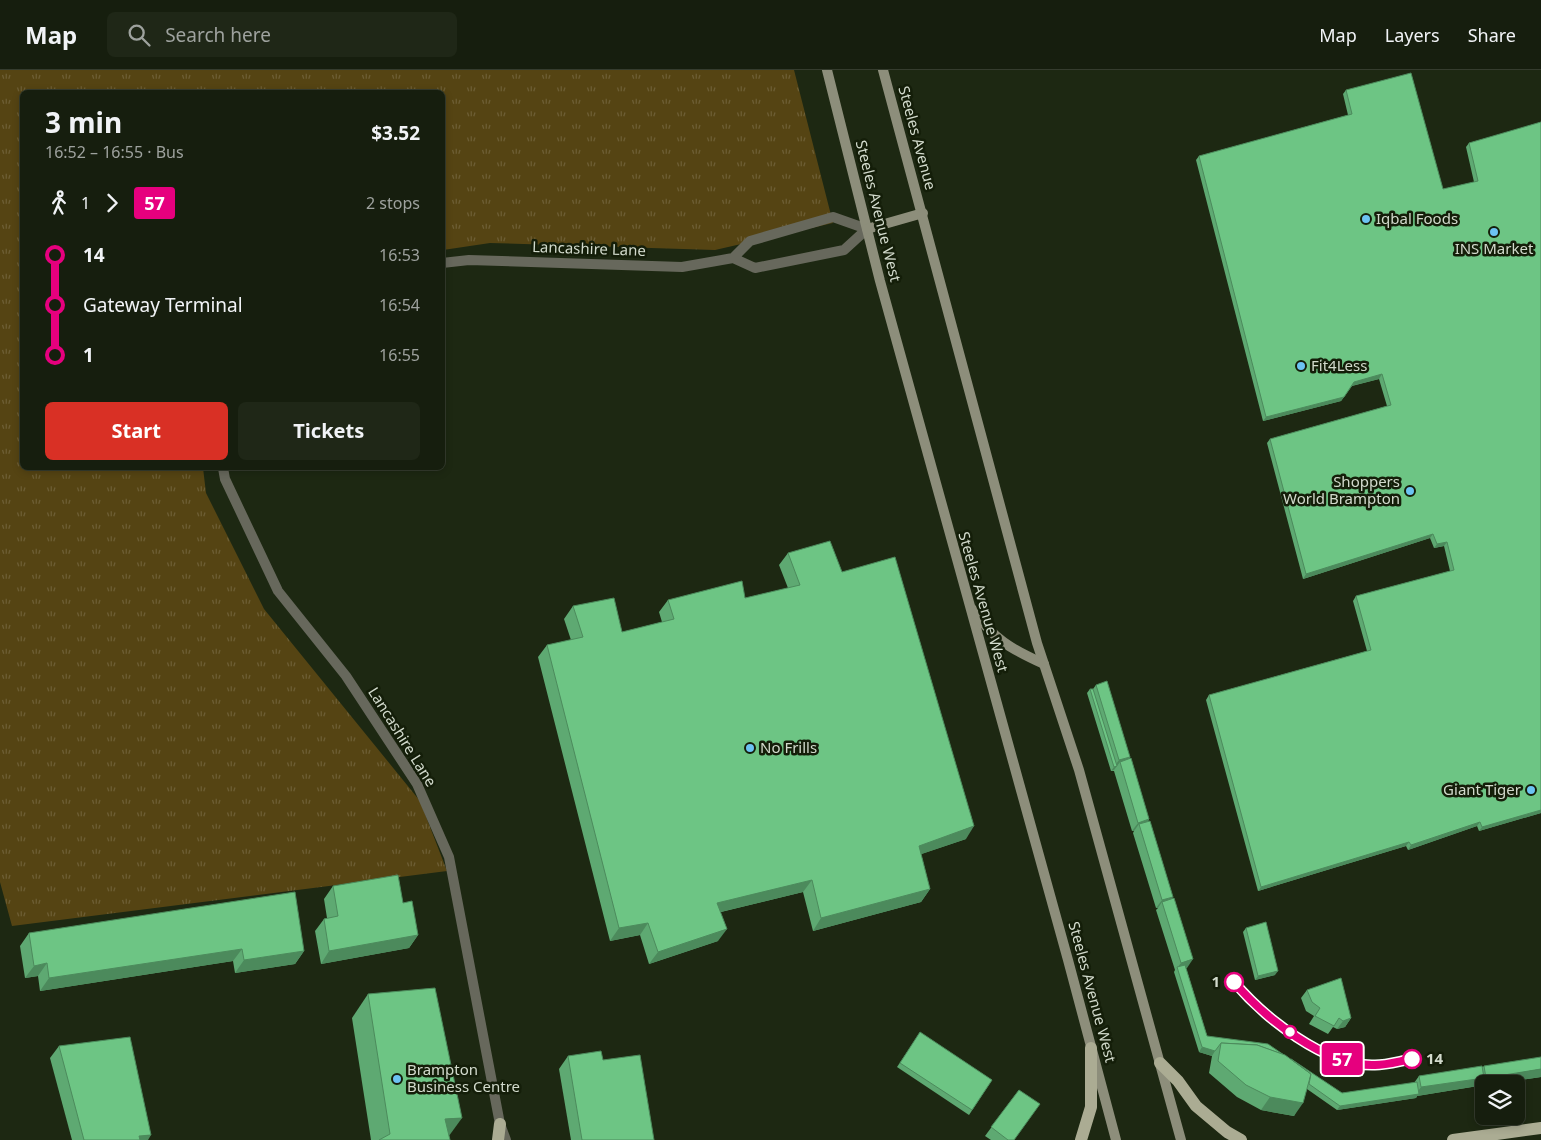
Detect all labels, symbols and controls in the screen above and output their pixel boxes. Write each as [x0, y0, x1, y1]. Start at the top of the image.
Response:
search box [107, 12, 457, 57]
text: Map [25, 18, 77, 51]
icon: search [125, 21, 153, 49]
text: Search here [165, 22, 271, 48]
text: Map [1319, 23, 1357, 47]
text: Layers [1385, 23, 1440, 47]
text: Share [1468, 23, 1516, 47]
street label: Steeles Avenue [895, 84, 941, 192]
text: 3 min [45, 103, 122, 141]
text: $3.52 [371, 120, 420, 146]
street label: Steeles Avenue West [852, 138, 906, 284]
text: 16:52 – 16:55 · Bus [45, 141, 184, 163]
icon: walk [45, 189, 73, 217]
icon: forward [98, 189, 126, 217]
text: 57 [144, 191, 165, 215]
text: 1 [81, 192, 90, 214]
text: 2 stops [366, 192, 420, 214]
place label: Iqbal Foods [1376, 208, 1458, 228]
marker: Iqbal Foods [1360, 213, 1372, 225]
marker: INS Market [1488, 226, 1500, 238]
street label: Lancashire Lane [532, 236, 646, 260]
place label: INS Market [1455, 238, 1534, 258]
text: 14 [83, 242, 105, 268]
text: 16:53 [379, 244, 420, 266]
text: Gateway Terminal [83, 292, 243, 318]
text: 16:54 [379, 294, 420, 316]
text: 1 [83, 342, 94, 368]
text: 16:55 [379, 344, 420, 366]
place label: Fit4Less [1311, 355, 1367, 375]
marker: Fit4Less [1295, 360, 1307, 372]
button: Start [45, 402, 228, 460]
button: Tickets [238, 402, 420, 460]
place label: Shoppers World Brampton [1283, 471, 1400, 508]
marker: Shoppers World Brampton [1404, 485, 1416, 497]
street label: Steeles Avenue West [954, 529, 1014, 675]
street label: Lancashire Lane [364, 683, 441, 790]
place label: No Frills [760, 737, 817, 757]
marker: No Frills [744, 742, 756, 754]
place label: Giant Tiger [1443, 779, 1521, 799]
marker: Giant Tiger [1525, 784, 1537, 796]
street label: Steeles Avenue West [1065, 919, 1122, 1065]
place label: 1 [1211, 971, 1220, 991]
marker: 1 [1224, 972, 1244, 992]
unlabelled marker [1283, 1025, 1297, 1039]
line badge: 57 [1320, 1043, 1364, 1075]
text: 57 [1332, 1047, 1352, 1071]
place label: 14 [1426, 1048, 1444, 1068]
marker: 14 [1402, 1049, 1422, 1069]
place label: Brampton Business Centre [407, 1059, 520, 1096]
marker: Brampton Business Centre [391, 1073, 403, 1085]
map controls [1475, 1075, 1525, 1125]
button: layers [1475, 1075, 1525, 1125]

